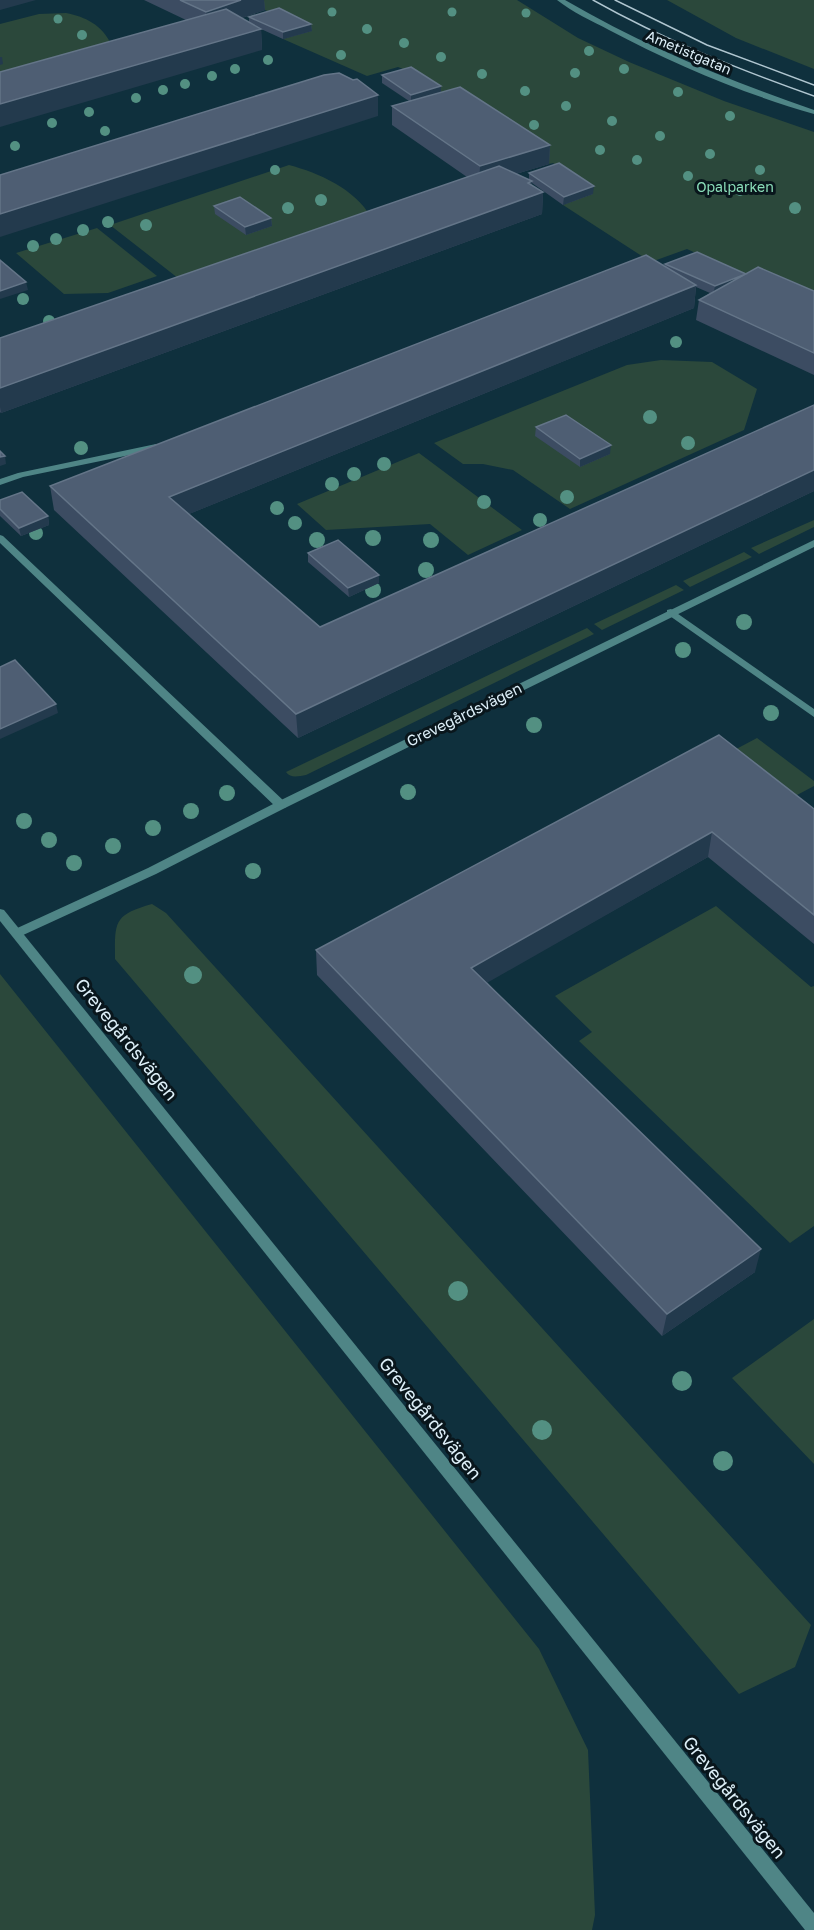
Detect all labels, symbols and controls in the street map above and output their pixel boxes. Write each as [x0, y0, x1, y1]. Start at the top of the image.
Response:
street label: Ametistgatan [644, 26, 734, 78]
park label: Opalparken [696, 178, 774, 195]
street label: Grevegårdsvägen [404, 678, 524, 750]
street label: Grevegårdsvägen [71, 973, 183, 1105]
street label: Grevegårdsvägen [375, 1352, 487, 1484]
street label: Grevegårdsvägen [679, 1731, 791, 1863]

